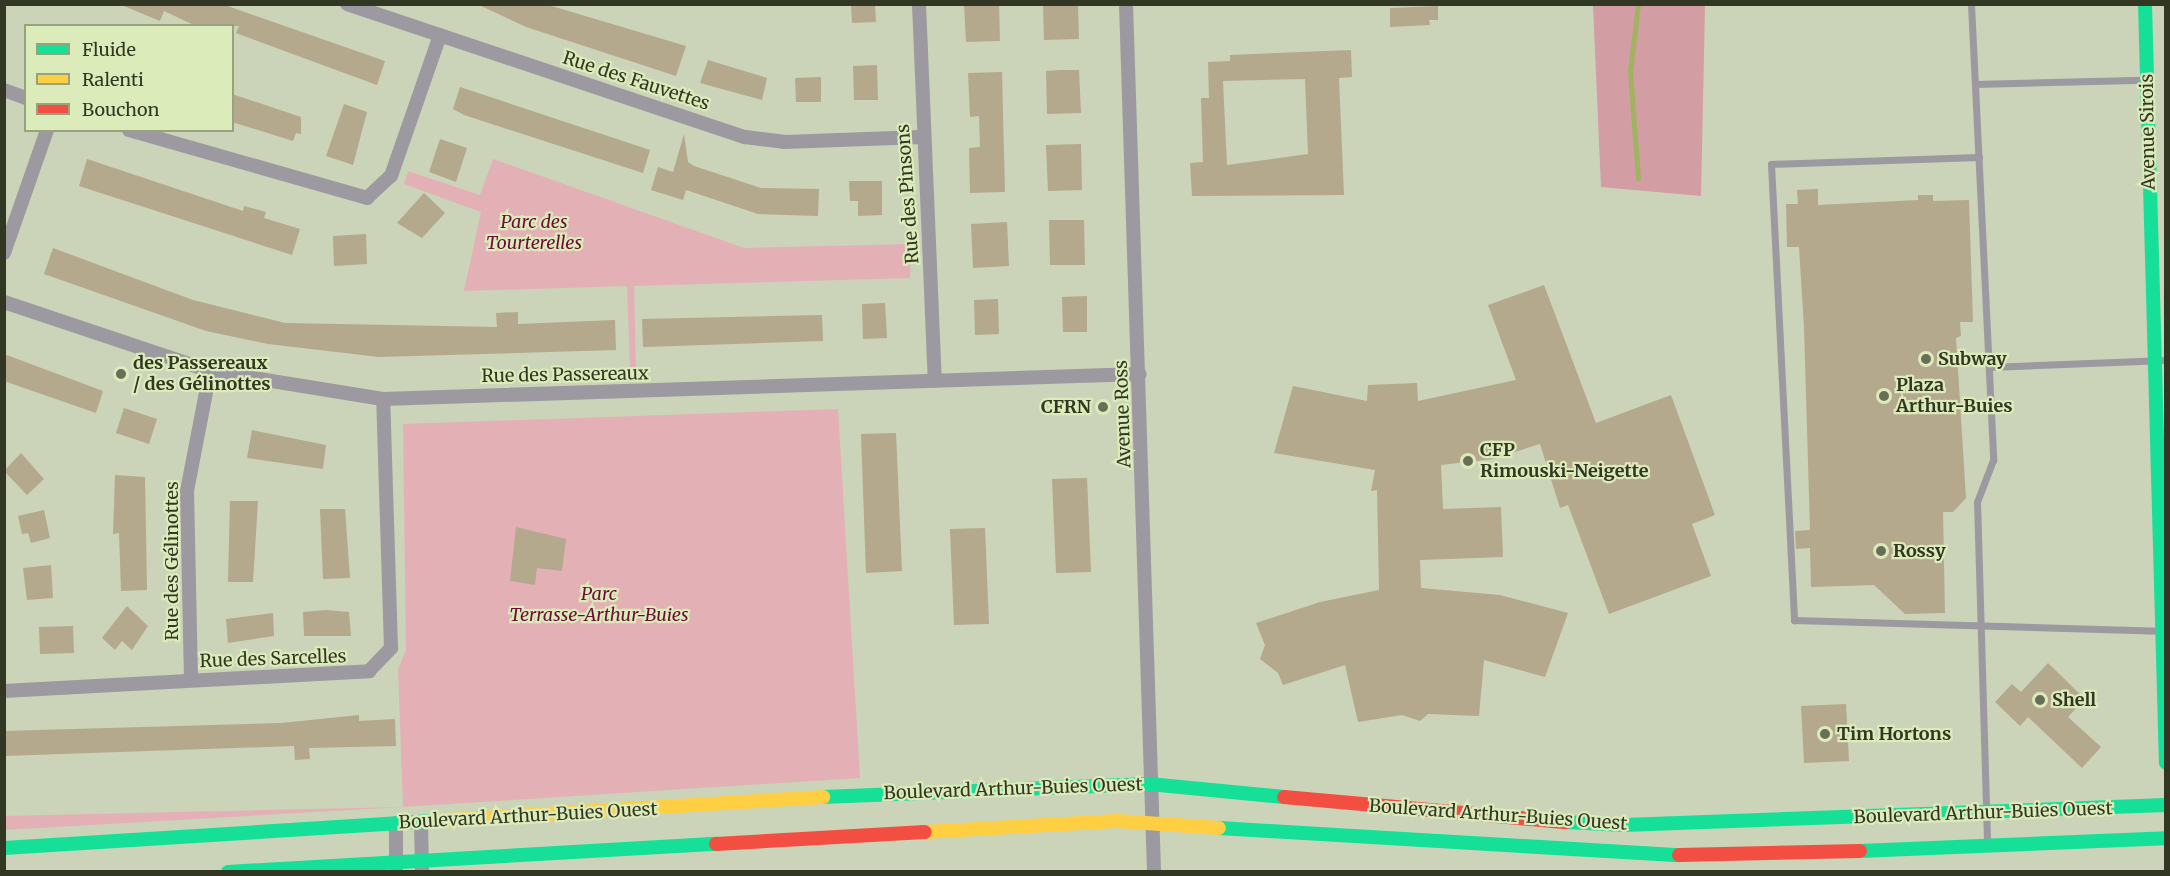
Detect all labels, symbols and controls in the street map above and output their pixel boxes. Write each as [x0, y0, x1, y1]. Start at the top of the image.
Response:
legend [24, 24, 234, 132]
text: Fluide [82, 38, 136, 61]
street label: Rue des Fauvettes [560, 47, 712, 115]
text: Ralenti [82, 68, 144, 91]
street label: Avenue Sirois [2136, 74, 2160, 190]
text: Bouchon [82, 98, 159, 121]
street label: Rue des Pinsons [892, 123, 924, 265]
park label: Parc des Tourterelles [486, 212, 582, 254]
place label: Subway [1938, 348, 2007, 370]
marker: Subway [1919, 352, 1933, 366]
place label: des Passereaux / des Gélinottes [133, 353, 271, 395]
street label: Avenue Ross [1110, 360, 1136, 468]
street label: Rue des Passereaux [481, 363, 649, 387]
marker: des Passereaux / des Gélinottes [114, 367, 128, 381]
place label: Plaza Arthur-Buies [1896, 375, 2012, 418]
marker: Plaza Arthur-Buies [1877, 389, 1891, 403]
place label: CFRN [1041, 396, 1091, 418]
marker: CFRN [1096, 400, 1110, 414]
place label: CFP Rimouski-Neigette [1480, 440, 1648, 482]
marker: CFP Rimouski-Neigette [1461, 454, 1475, 468]
street label: Rue des Gélinottes [161, 481, 183, 641]
place label: Rossy [1893, 540, 1946, 562]
marker: Rossy [1874, 544, 1888, 558]
park label: Parc Terrasse-Arthur-Buies [509, 584, 689, 626]
street label: Rue des Sarcelles [199, 646, 347, 672]
place label: Shell [2052, 689, 2096, 711]
marker: Shell [2033, 693, 2047, 707]
place label: Tim Hortons [1837, 723, 1951, 745]
marker: Tim Hortons [1818, 727, 1832, 741]
street label: Boulevard Arthur-Buies Ouest [883, 774, 1143, 804]
street label: Boulevard Arthur-Buies Ouest [1368, 795, 1628, 835]
street label: Boulevard Arthur-Buies Ouest [398, 798, 658, 834]
street label: Boulevard Arthur-Buies Ouest [1853, 798, 2113, 828]

